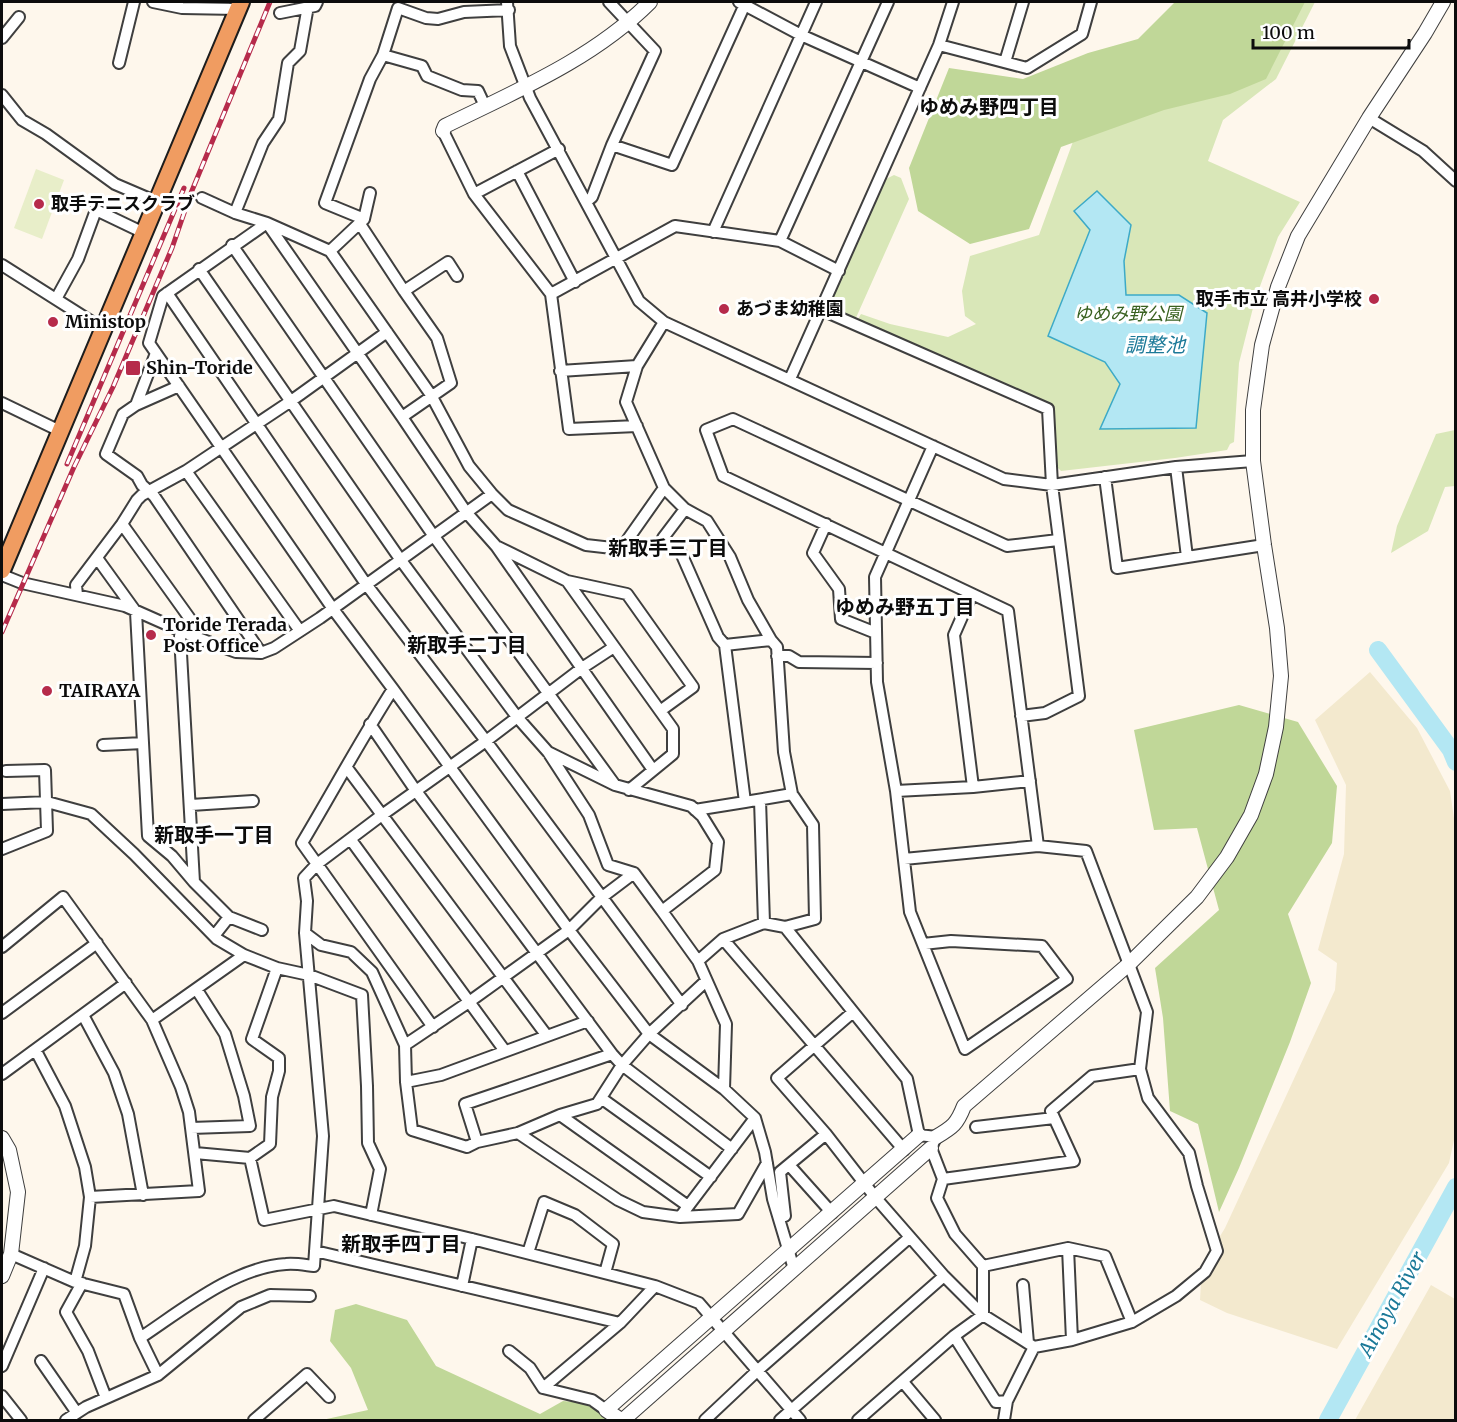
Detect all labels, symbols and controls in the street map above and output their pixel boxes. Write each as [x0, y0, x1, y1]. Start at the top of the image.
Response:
scale bar [1253, 12, 1409, 50]
text: 100 m [1262, 21, 1315, 44]
district label: ゆめみ野四丁目 [919, 94, 1059, 119]
place label: 取手テニスクラブ [51, 192, 195, 215]
marker: 取手テニスクラブ [32, 197, 46, 211]
place label: 取手市立 高井小学校 [1196, 287, 1362, 310]
marker: 取手市立 高井小学校 [1367, 292, 1381, 306]
place label: あづま幼稚園 [736, 297, 844, 320]
marker: あづま幼稚園 [717, 302, 731, 316]
park label: ゆめみ野公園 [1074, 302, 1185, 325]
place label: Ministop [65, 310, 146, 333]
marker: Ministop [46, 315, 60, 329]
water label: 調整池 [1125, 332, 1187, 357]
place label: Shin-Toride [146, 356, 253, 379]
marker: Shin-Toride [124, 359, 142, 377]
district label: 新取手三丁目 [608, 535, 728, 560]
district label: ゆめみ野五丁目 [835, 594, 975, 619]
place label: Toride Terada Post Office [163, 613, 287, 657]
marker: Toride Terada Post Office [144, 628, 158, 642]
district label: 新取手二丁目 [407, 632, 527, 657]
place label: TAIRAYA [59, 679, 140, 702]
marker: TAIRAYA [40, 684, 54, 698]
district label: 新取手一丁目 [154, 822, 274, 847]
district label: 新取手四丁目 [341, 1231, 461, 1256]
water label: Ainoya River [1352, 1246, 1431, 1362]

